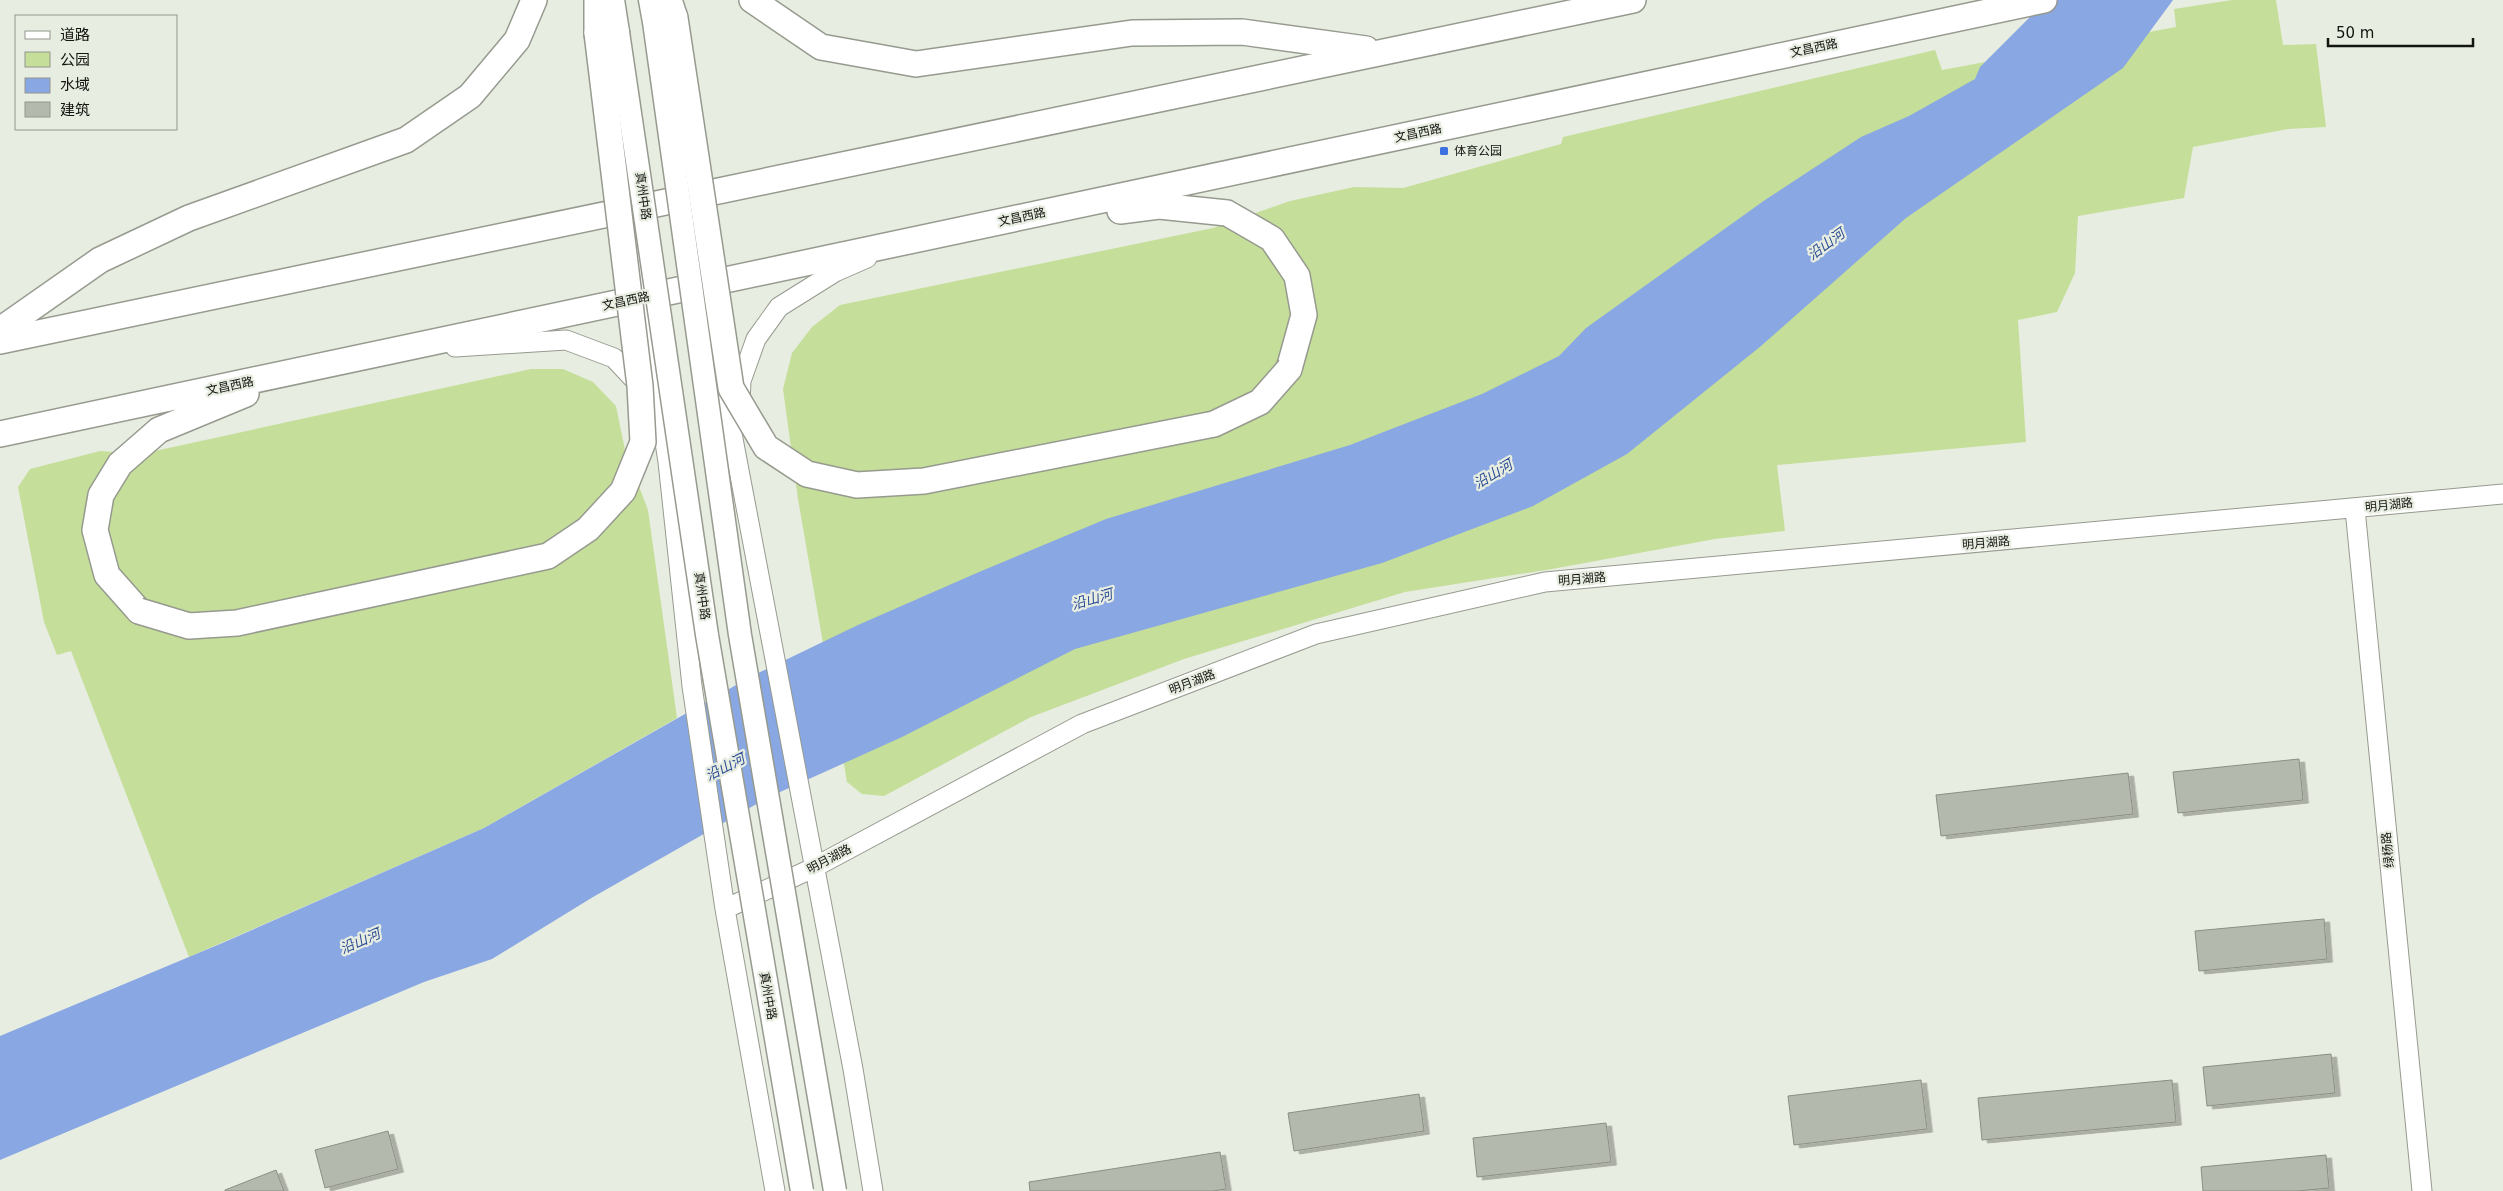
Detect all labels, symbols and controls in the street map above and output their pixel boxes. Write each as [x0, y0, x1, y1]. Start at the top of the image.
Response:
legend [15, 15, 178, 130]
scale bar [2328, 15, 2473, 47]
text: 50 m [2336, 24, 2374, 42]
text: 道路 [60, 26, 90, 44]
street label: 文昌西路 [1789, 36, 1839, 60]
text: 公园 [60, 51, 90, 69]
text: 水域 [60, 76, 90, 94]
text: 建筑 [60, 101, 90, 119]
street label: 文昌西路 [1393, 121, 1443, 145]
place label: 体育公园 [1454, 144, 1502, 158]
marker: 体育公园 [1438, 145, 1450, 157]
street label: 真州中路 [633, 171, 653, 221]
street label: 文昌西路 [997, 205, 1047, 229]
water label: 沿山河 [1804, 223, 1850, 263]
street label: 文昌西路 [601, 289, 651, 313]
street label: 文昌西路 [205, 374, 255, 398]
water label: 沿山河 [1471, 455, 1518, 492]
street label: 明月湖路 [2364, 496, 2414, 514]
street label: 明月湖路 [1961, 534, 2011, 552]
street label: 明月湖路 [1557, 570, 1607, 588]
street label: 真州中路 [692, 571, 712, 621]
water label: 沿山河 [1070, 585, 1117, 612]
street label: 明月湖路 [1167, 667, 1217, 697]
water label: 沿山河 [703, 749, 750, 784]
street label: 绿杨路 [2379, 831, 2397, 869]
street label: 明月湖路 [805, 842, 853, 876]
water label: 沿山河 [338, 924, 385, 957]
street label: 真州中路 [757, 971, 779, 1021]

